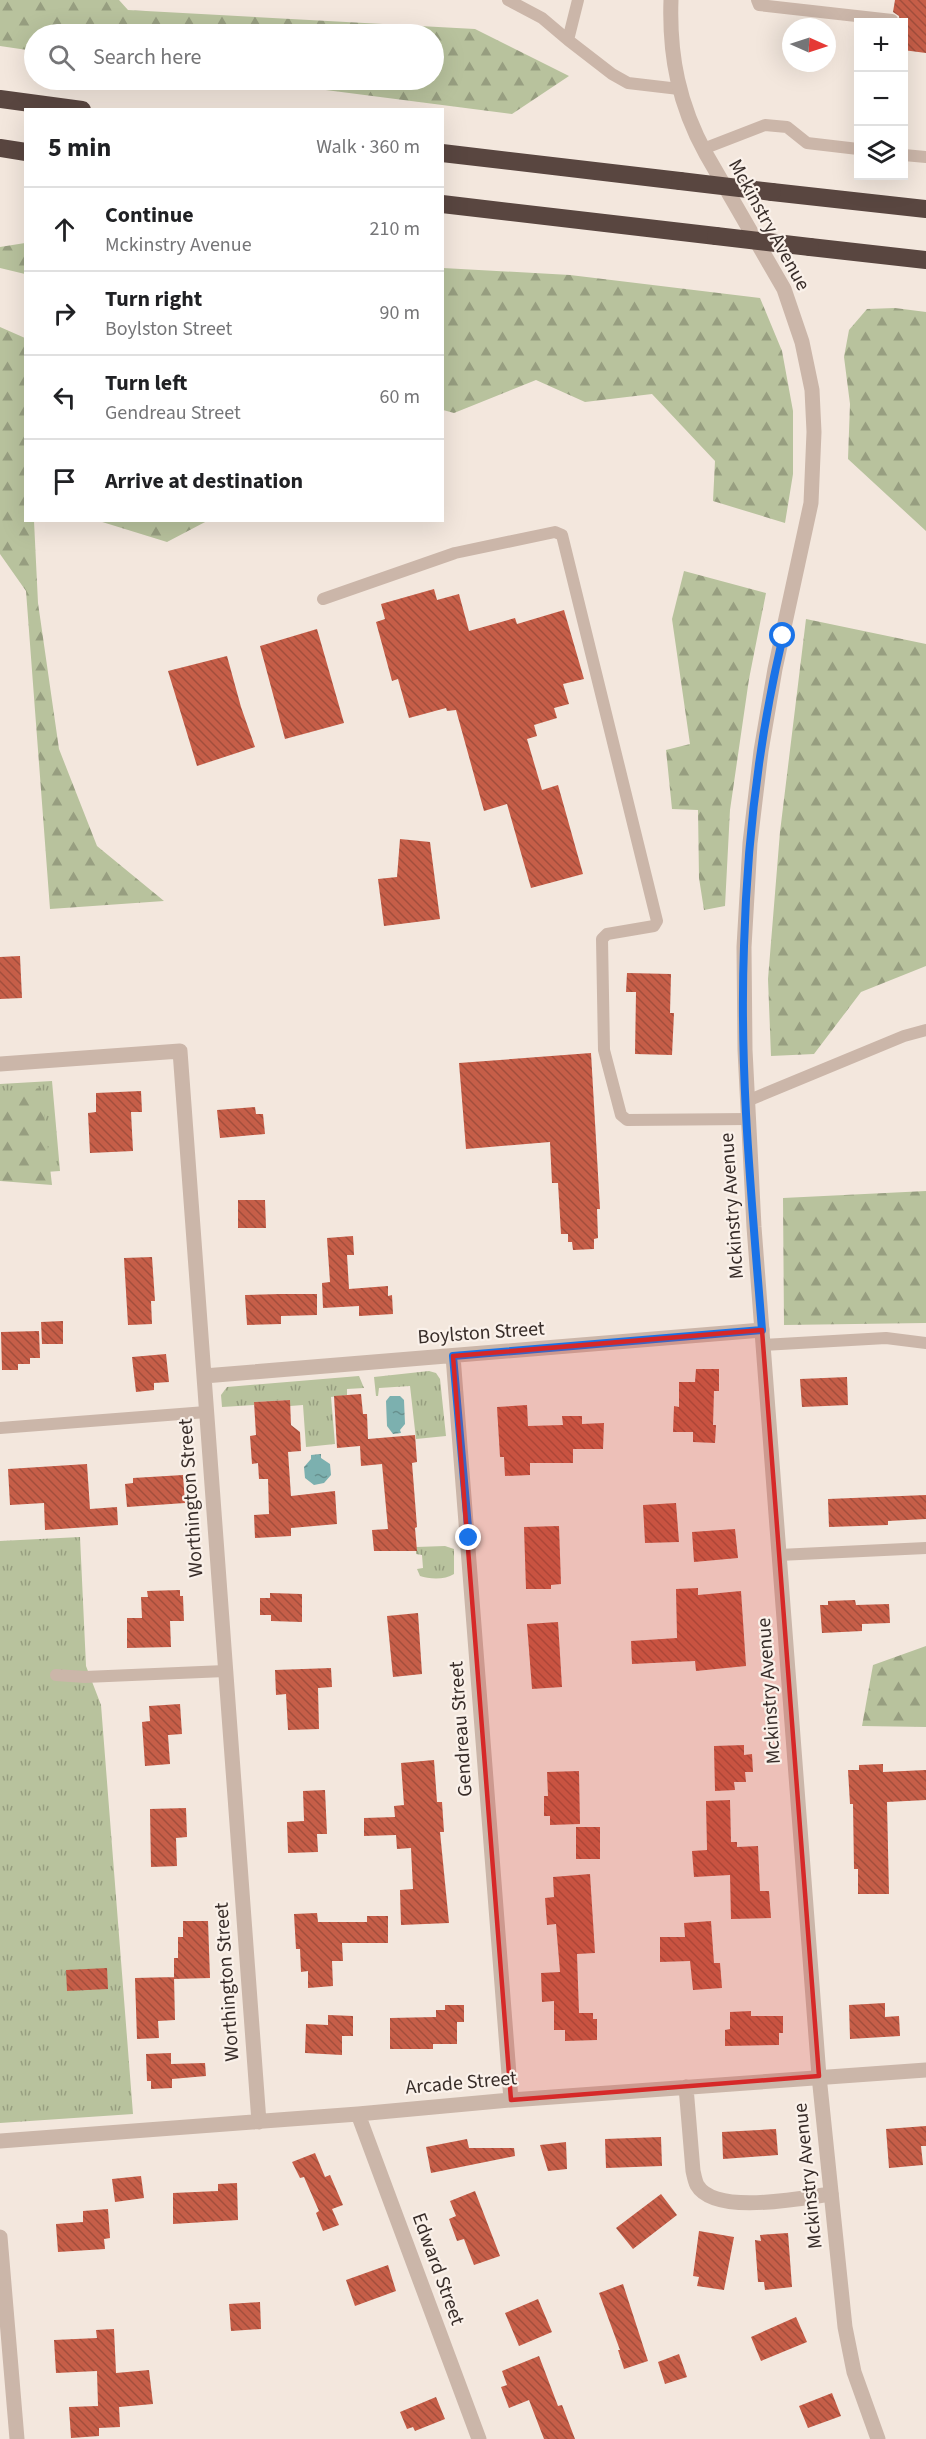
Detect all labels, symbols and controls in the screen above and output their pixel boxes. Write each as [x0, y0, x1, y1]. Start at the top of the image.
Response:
north arrow [782, 18, 836, 72]
map controls [854, 18, 908, 180]
button: + [854, 18, 908, 72]
search box [24, 24, 444, 90]
icon: search [45, 41, 78, 74]
text: Search here [93, 41, 201, 73]
button: − [854, 72, 908, 126]
button: layers [854, 126, 908, 180]
text: 5 min [48, 129, 111, 166]
text: Walk · 360 m [316, 133, 420, 161]
street label: Mckinstry Avenue [721, 154, 817, 296]
text: Continue [105, 199, 194, 231]
icon: ahead [48, 213, 81, 246]
text: 210 m [370, 215, 420, 243]
text: Mckinstry Avenue [105, 231, 252, 259]
text: Turn right [105, 283, 202, 315]
icon: right [48, 297, 81, 330]
text: 90 m [380, 299, 420, 327]
text: Boylston Street [105, 315, 232, 343]
text: Turn left [105, 367, 187, 399]
icon: left [48, 381, 81, 414]
text: 60 m [380, 383, 420, 411]
text: Gendreau Street [105, 399, 241, 427]
icon: arrive [48, 465, 81, 498]
text: Arrive at destination [105, 465, 303, 497]
route start [769, 622, 795, 648]
street label: Mckinstry Avenue [713, 1132, 751, 1280]
street label: Boylston Street [417, 1315, 546, 1351]
street label: Worthington Street [171, 1417, 211, 1579]
route end [455, 1524, 481, 1550]
street label: Mckinstry Avenue [750, 1617, 788, 1765]
street label: Gendreau Street [442, 1660, 480, 1798]
street label: Worthington Street [207, 1901, 247, 2063]
street label: Arcade Street [404, 2064, 518, 2102]
street label: Mckinstry Avenue [786, 2102, 830, 2250]
street label: Edward Street [405, 2209, 471, 2329]

